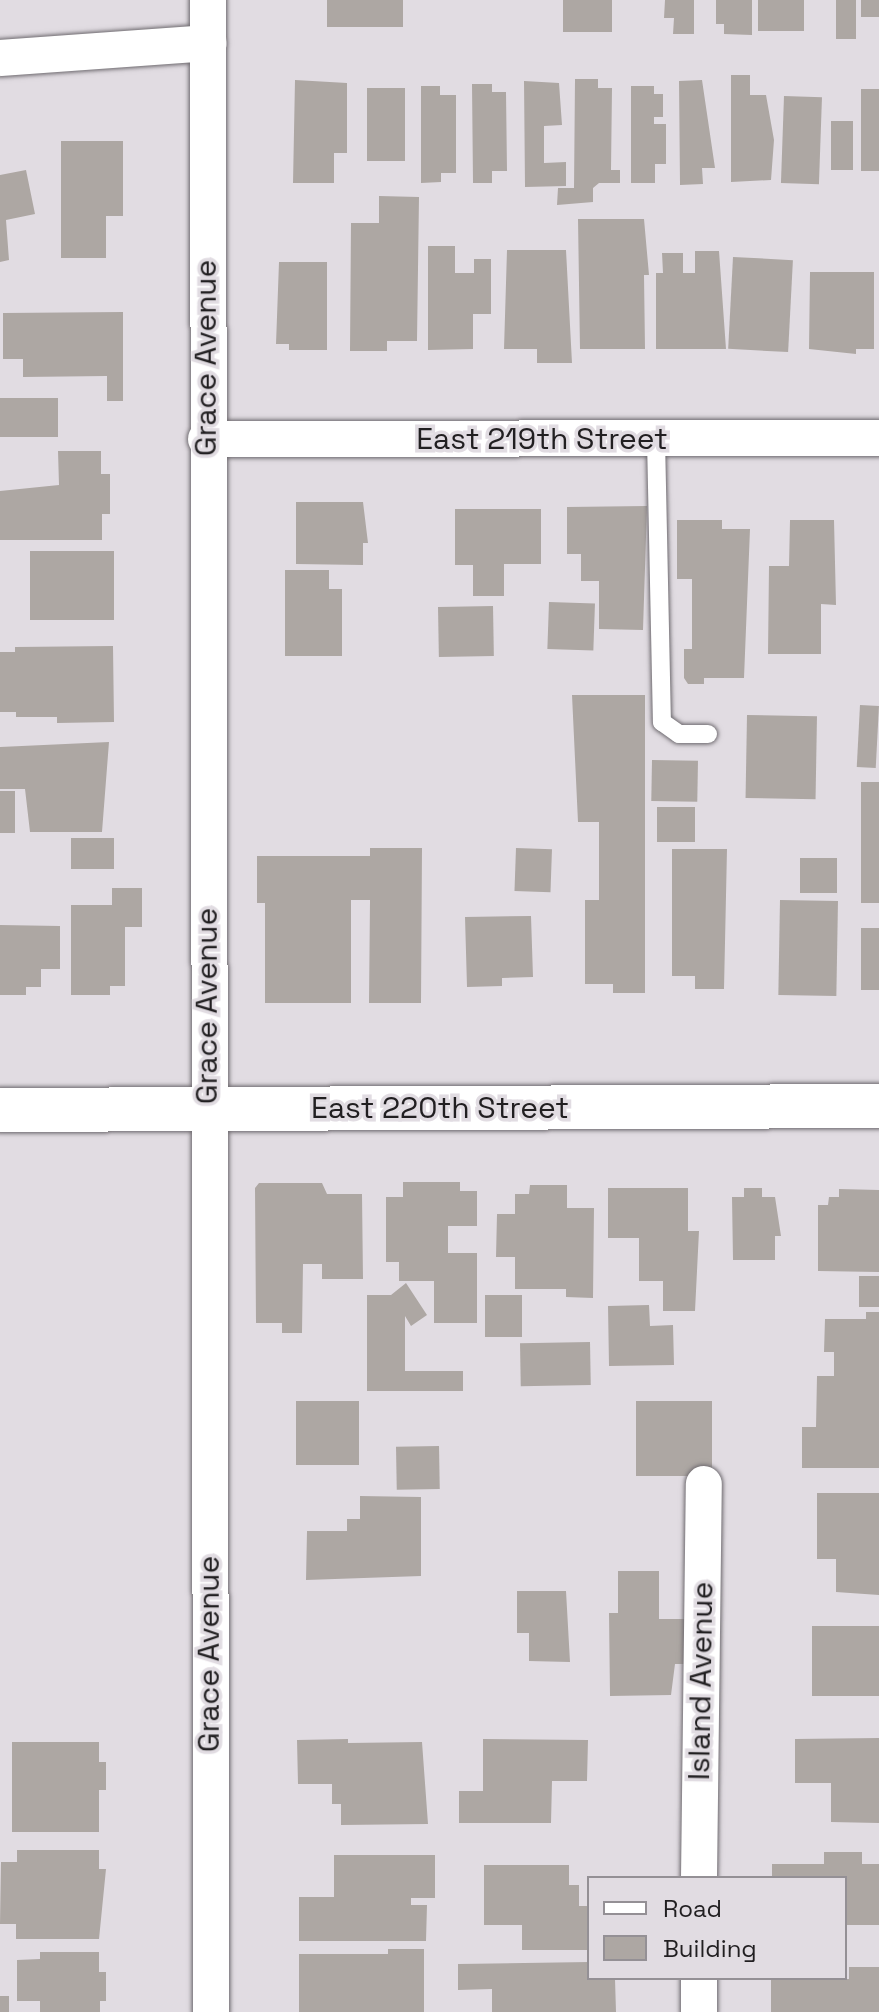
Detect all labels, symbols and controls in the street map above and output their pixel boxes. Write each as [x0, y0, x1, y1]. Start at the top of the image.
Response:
street label: Grace Avenue [188, 260, 224, 456]
street label: East 219th Street [416, 421, 668, 457]
street label: Grace Avenue [189, 908, 225, 1104]
street label: East 220th Street [311, 1090, 569, 1126]
street label: Grace Avenue [191, 1556, 227, 1752]
street label: Island Avenue [681, 1581, 721, 1781]
legend [587, 1876, 847, 1980]
text: Road [663, 1893, 722, 1924]
text: Building [663, 1933, 757, 1964]

